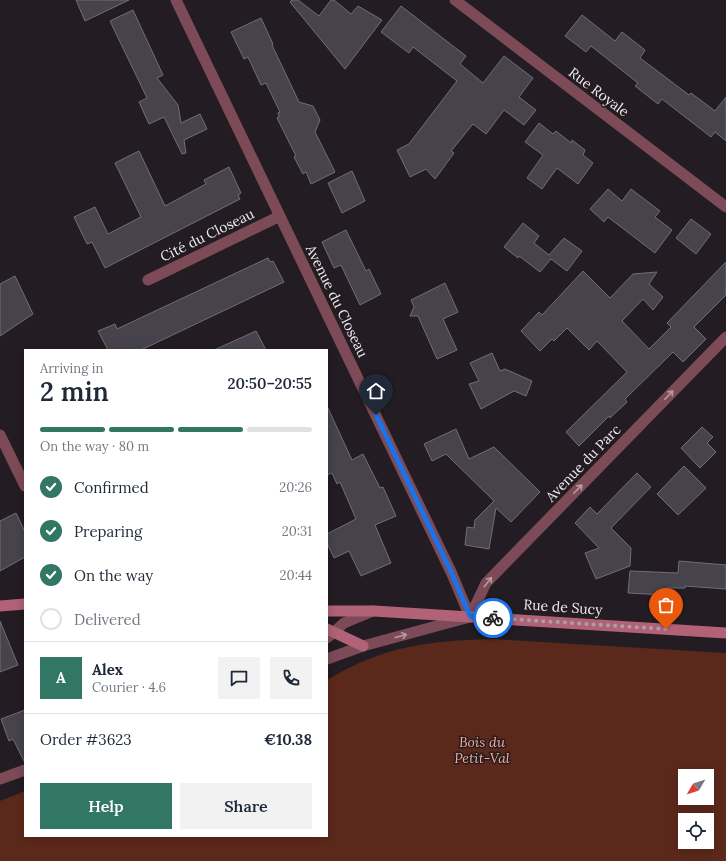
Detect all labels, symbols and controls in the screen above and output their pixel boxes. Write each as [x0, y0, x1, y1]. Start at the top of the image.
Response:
street label: Rue Royale [565, 63, 633, 121]
street label: Cité du Closeau [157, 204, 257, 266]
street label: Avenue du Closeau [302, 241, 372, 360]
text: Arriving in [40, 360, 103, 377]
text: 20:50–20:55 [228, 374, 312, 393]
pin [359, 374, 393, 415]
text: 2 min [40, 375, 109, 408]
icon: home [365, 380, 387, 402]
one-way arrow [664, 391, 673, 401]
street label: Avenue du Parc [541, 421, 624, 506]
text: On the way · 80 m [40, 438, 149, 455]
icon: check [40, 476, 62, 498]
text: Confirmed [74, 478, 149, 497]
text: 20:26 [279, 479, 312, 496]
one-way arrow [574, 484, 583, 494]
icon: check [40, 520, 62, 542]
text: Preparing [74, 522, 142, 541]
text: 20:31 [282, 523, 312, 540]
icon: check [40, 564, 62, 586]
text: On the way [74, 566, 153, 585]
text: 20:44 [280, 567, 312, 584]
one-way arrow [484, 577, 493, 588]
pin [649, 588, 683, 629]
icon: bag [655, 594, 677, 616]
street label: Rue de Sucy [523, 595, 604, 619]
courier [473, 598, 513, 638]
icon: bike [482, 607, 504, 629]
text: Delivered [74, 610, 141, 629]
one-way arrow [394, 631, 407, 639]
button: chat [218, 657, 260, 699]
button: phone [270, 657, 312, 699]
text: Alex [92, 660, 123, 679]
text: A [56, 668, 66, 687]
text: Courier · 4.6 [92, 679, 166, 696]
text: Order #3623 [40, 730, 132, 749]
text: €10.38 [264, 730, 312, 749]
park label: Bois du Petit-Val [454, 733, 510, 767]
north arrow [678, 769, 714, 805]
map controls [678, 769, 714, 849]
button: Help [40, 783, 172, 829]
button: Share [180, 783, 312, 829]
button: locate [678, 813, 714, 849]

